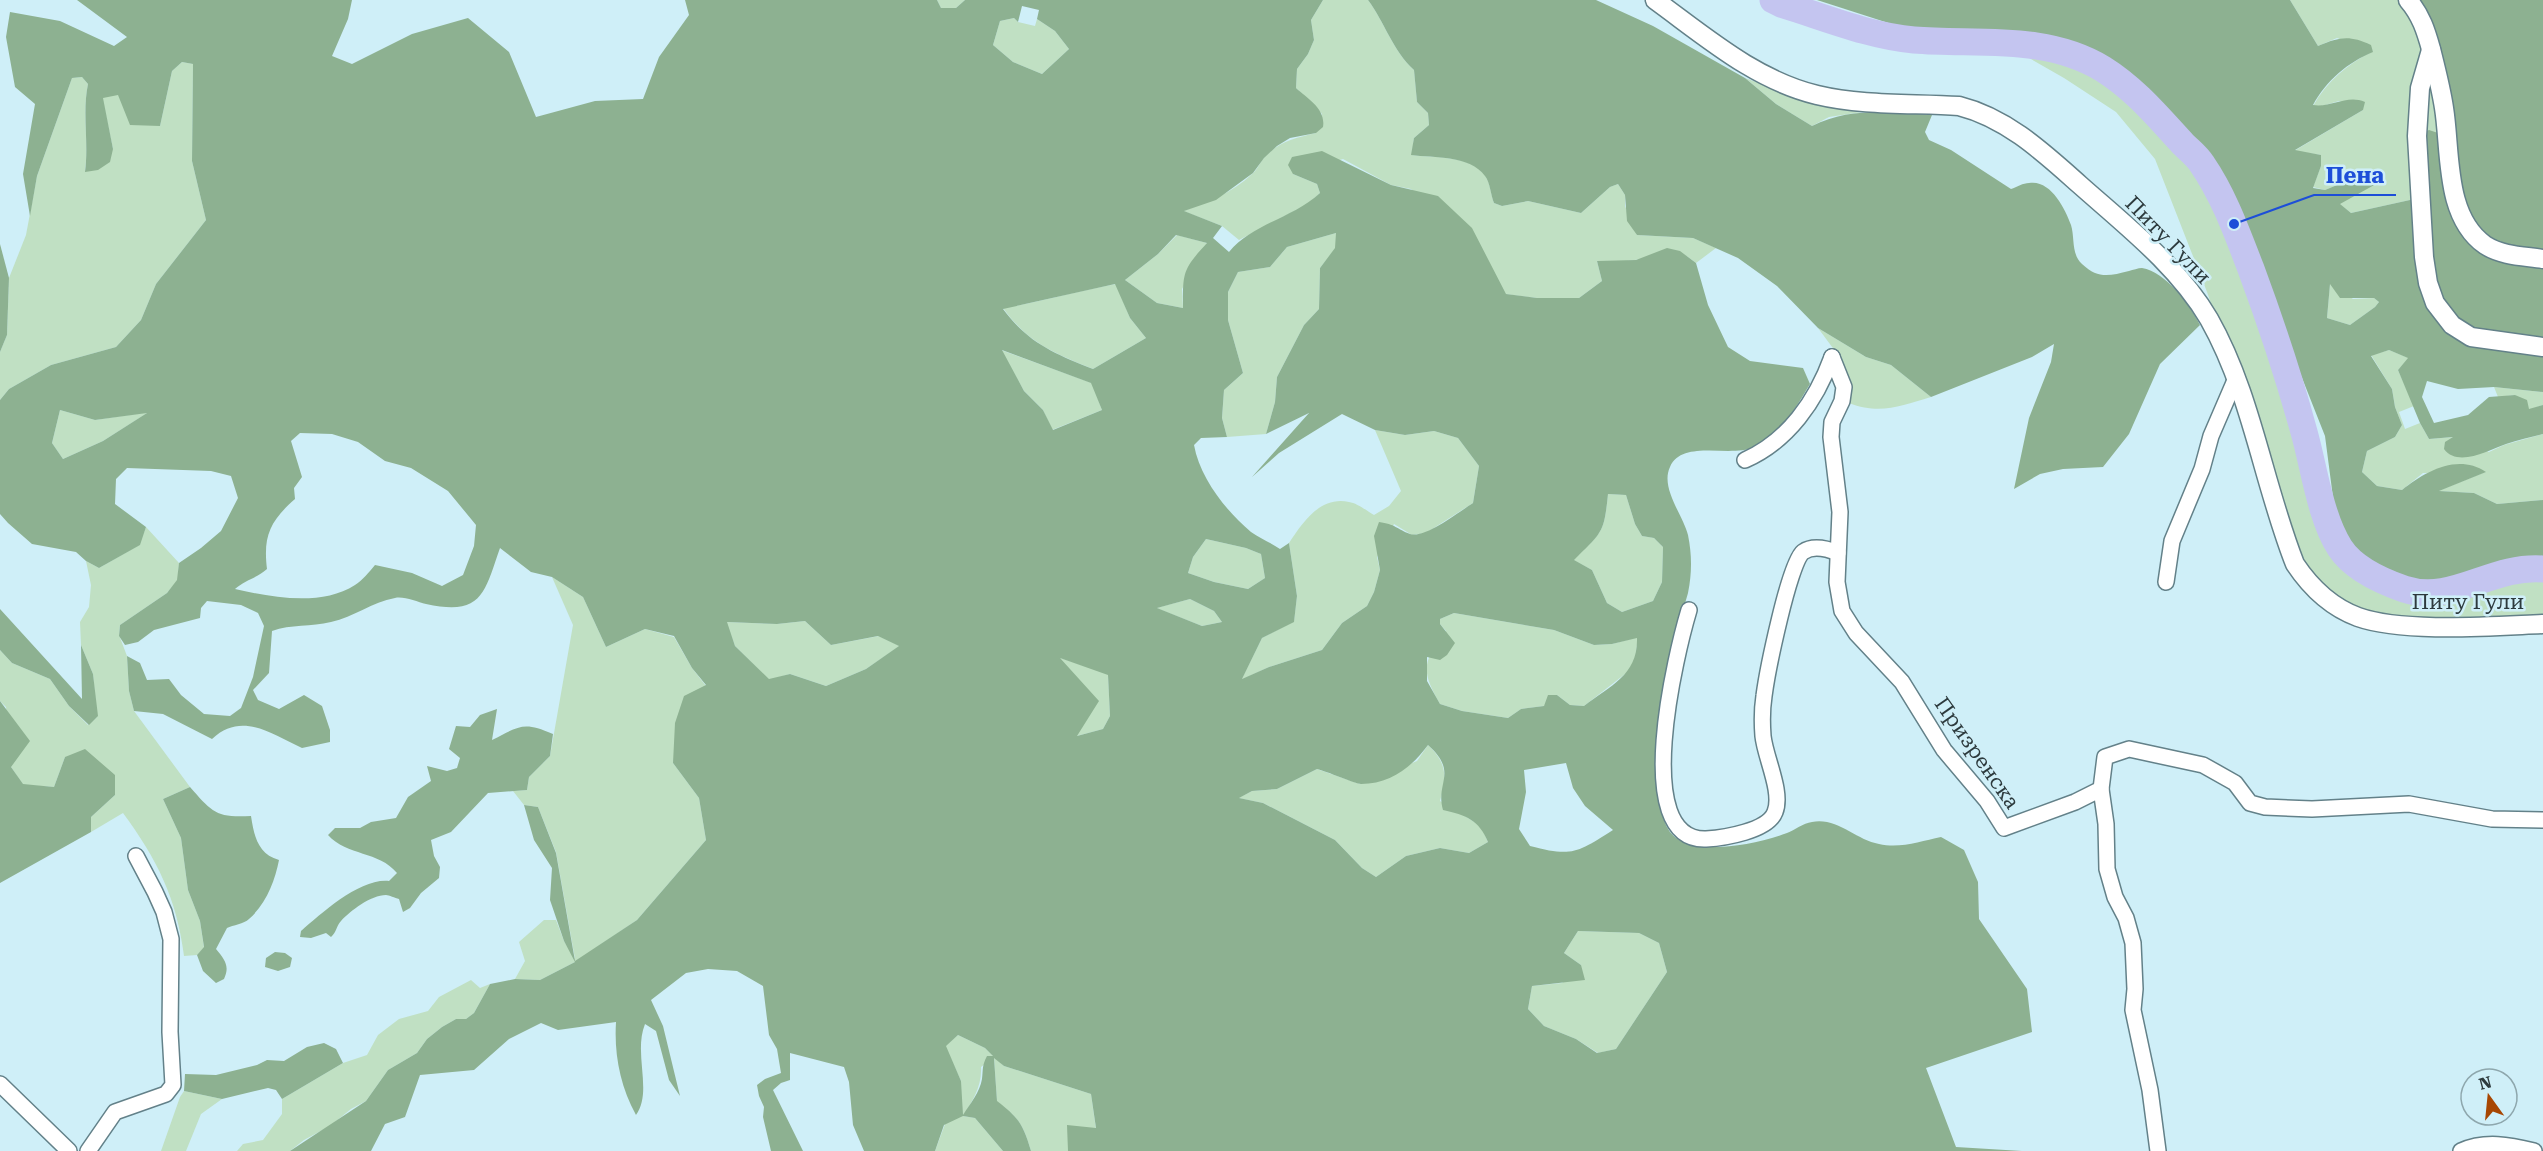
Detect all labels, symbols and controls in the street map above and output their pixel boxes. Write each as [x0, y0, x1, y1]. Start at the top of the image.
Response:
callout: Пена [2314, 155, 2396, 195]
text: Пена [2326, 163, 2384, 188]
street label: Питу Гули [2120, 191, 2216, 289]
street label: Питу Гули [2412, 590, 2524, 614]
street label: Призренска [1930, 693, 2025, 814]
north arrow [2459, 1067, 2519, 1127]
text: N [2477, 1072, 2494, 1094]

